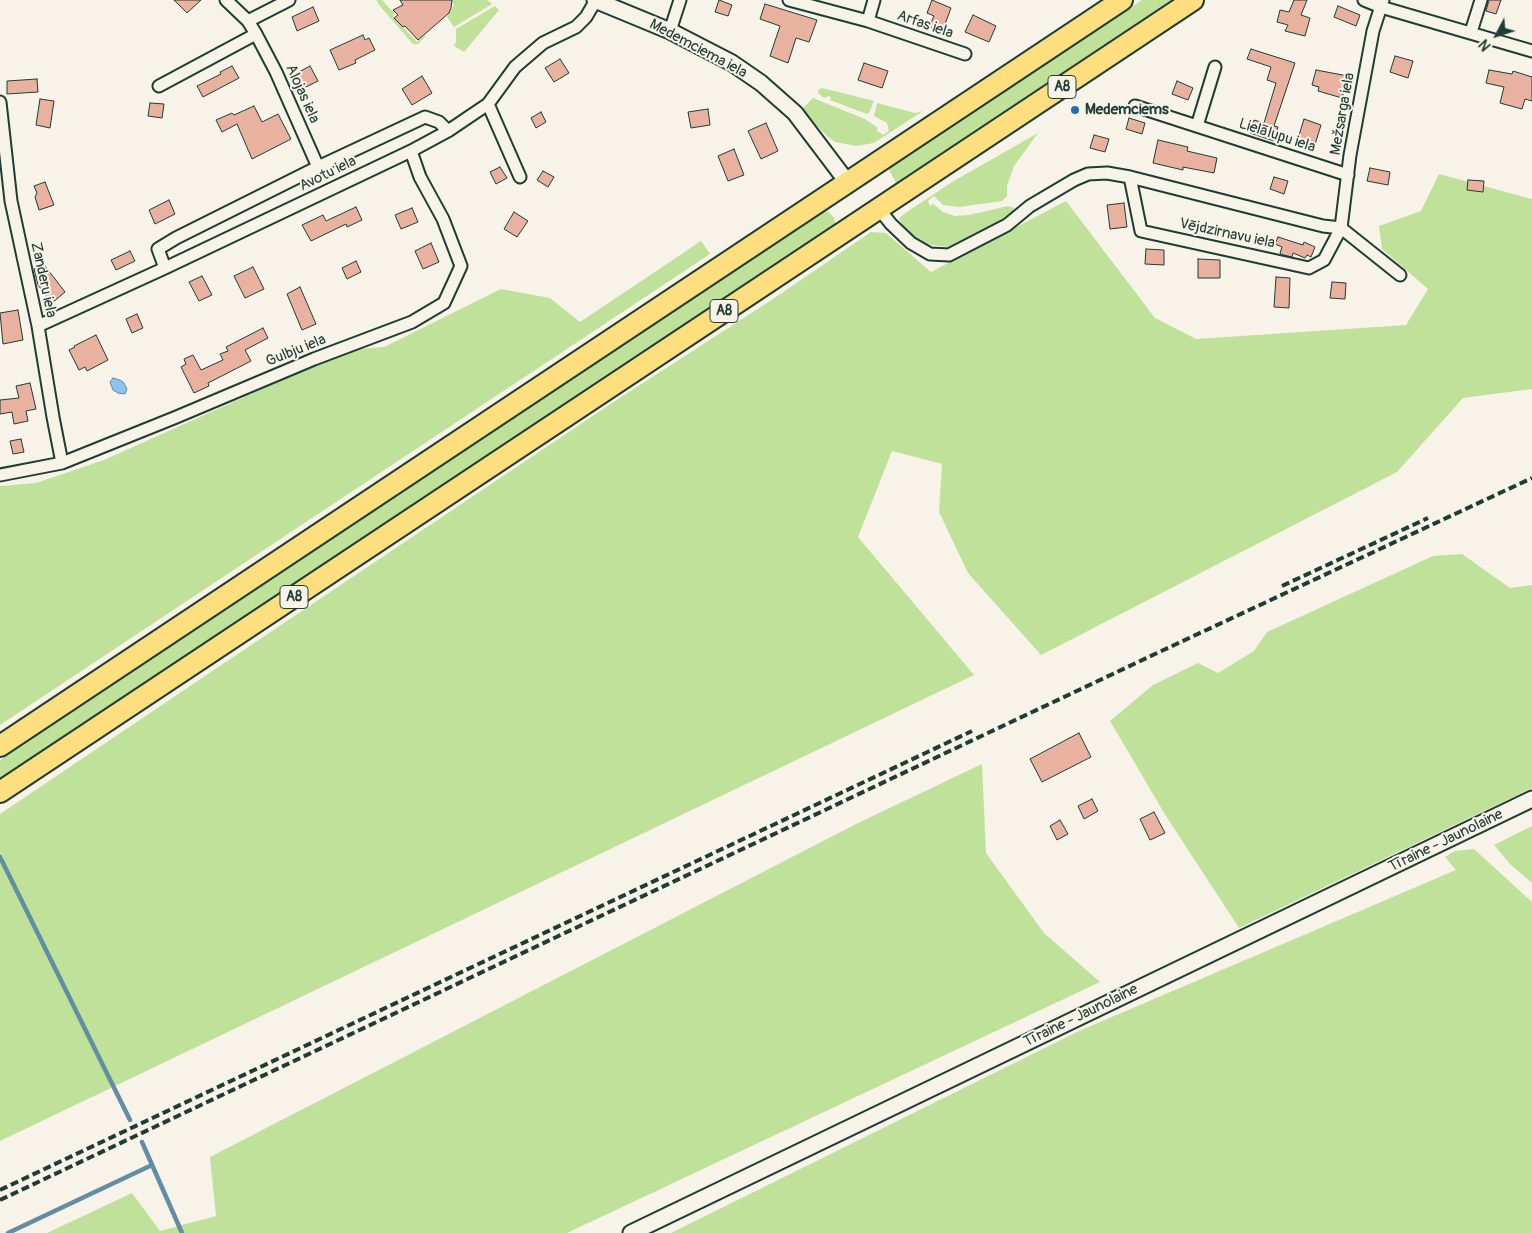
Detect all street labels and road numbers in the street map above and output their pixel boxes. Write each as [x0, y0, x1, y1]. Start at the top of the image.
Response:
street label: Arfas iela [895, 7, 955, 43]
street label: Medemciema iela [646, 16, 750, 82]
street label: Alojas iela [281, 62, 323, 126]
street label: Mežsarga iela [1327, 71, 1359, 157]
road number: A8 [1048, 75, 1076, 98]
street label: Lielālupu iela [1236, 115, 1318, 157]
street label: Avotu iela [297, 153, 359, 195]
street label: Vējdzirnavu iela [1178, 215, 1276, 253]
street label: Zanderu iela [26, 241, 60, 319]
road number: A8 [710, 300, 738, 322]
street label: Gulbju iela [263, 331, 329, 371]
road number: A8 [280, 586, 308, 608]
street label: Tīraine - Jaunolaine [1386, 806, 1506, 876]
street label: Tīraine - Jaunolaine [1021, 981, 1141, 1051]

